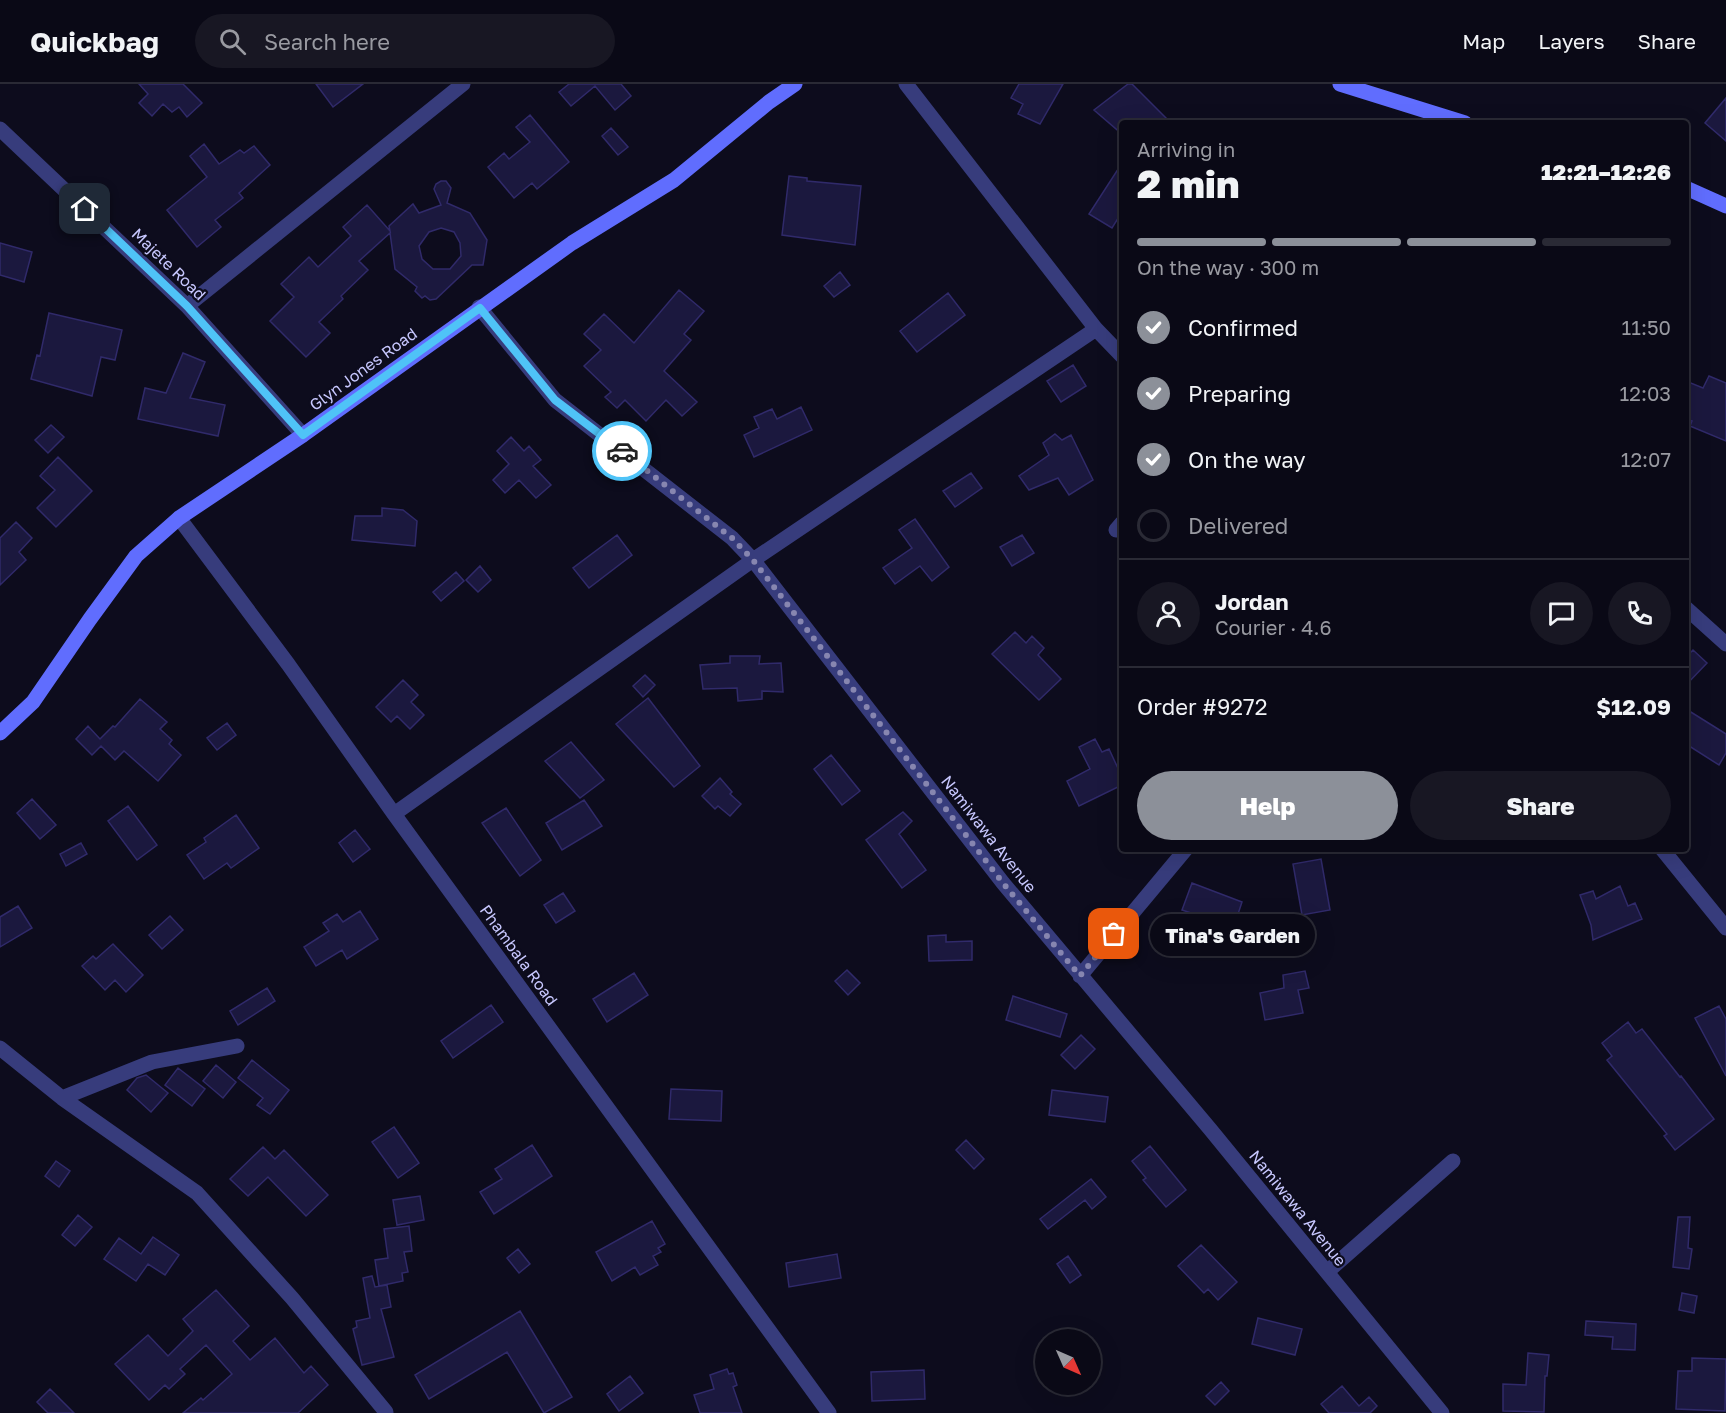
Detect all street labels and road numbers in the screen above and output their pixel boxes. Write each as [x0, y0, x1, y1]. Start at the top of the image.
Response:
street label: Majete Road [128, 224, 210, 304]
street label: Glyn Jones Road [305, 323, 421, 415]
street label: Namiwawa Avenue [937, 771, 1041, 897]
street label: Phambala Road [476, 901, 562, 1009]
street label: Namiwawa Avenue [1245, 1146, 1351, 1270]

